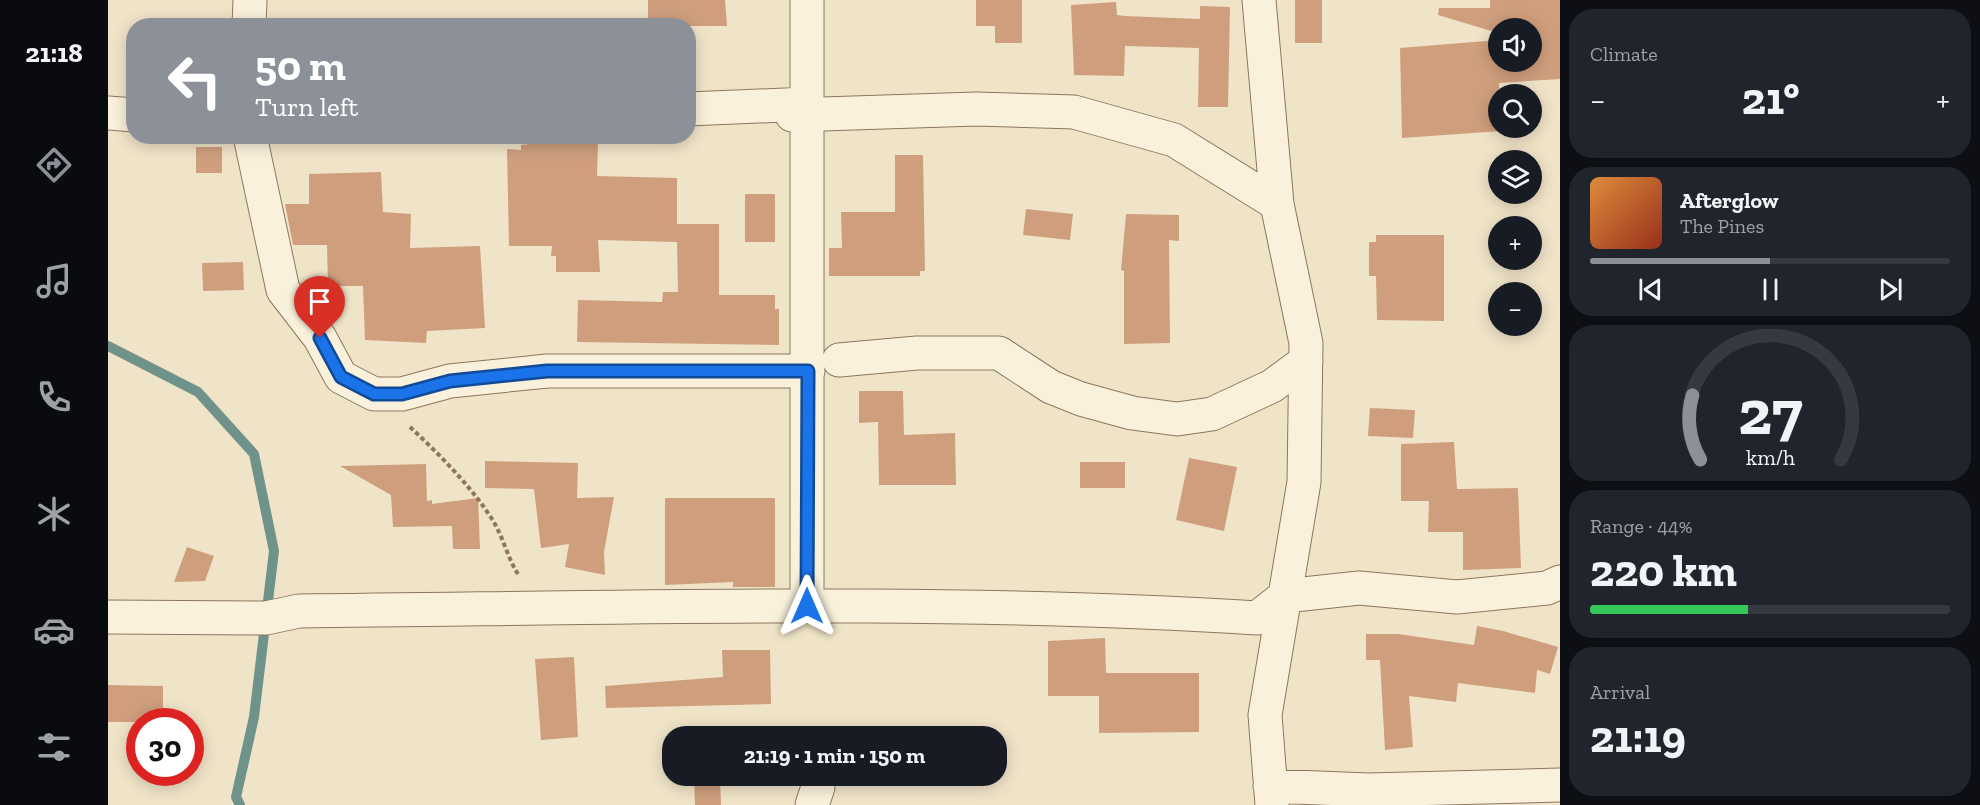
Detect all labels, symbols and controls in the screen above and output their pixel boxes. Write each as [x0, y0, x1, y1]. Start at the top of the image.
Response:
map controls [1488, 18, 1542, 336]
button: sound [1488, 18, 1542, 72]
text: 21:18 [25, 37, 83, 69]
text: 50 m [255, 40, 346, 91]
icon: left [156, 42, 234, 120]
text: Climate [1590, 42, 1658, 66]
text: 21° [1742, 72, 1800, 126]
text: − [1590, 80, 1605, 119]
text: + [1936, 80, 1950, 119]
button: search [1488, 84, 1542, 138]
text: Turn left [255, 91, 358, 123]
icon: directions [33, 144, 75, 186]
button: layers [1488, 150, 1542, 204]
text: Afterglow [1680, 187, 1778, 214]
text: The Pines [1680, 214, 1764, 238]
button: + [1488, 216, 1542, 270]
icon: music [33, 260, 75, 302]
icon: previous [1634, 273, 1667, 306]
icon: pause [1754, 273, 1787, 306]
icon: next [1874, 273, 1907, 306]
pin [294, 276, 345, 338]
button: − [1488, 282, 1542, 336]
icon: arrive [303, 285, 336, 318]
text: 27 [1738, 375, 1802, 450]
icon: phone [33, 376, 75, 418]
text: km/h [1746, 445, 1794, 470]
icon: climate [33, 493, 75, 535]
text: Range · 44% [1590, 514, 1693, 538]
text: 220 km [1590, 544, 1737, 598]
position arrow [775, 574, 839, 638]
icon: car [33, 609, 75, 651]
text: Arrival [1590, 680, 1650, 704]
speed limit sign: 30 [126, 708, 204, 786]
text: 21:19 [1590, 710, 1686, 764]
icon: filters [33, 726, 75, 768]
text: 21:19 · 1 min · 150 m [744, 742, 925, 769]

